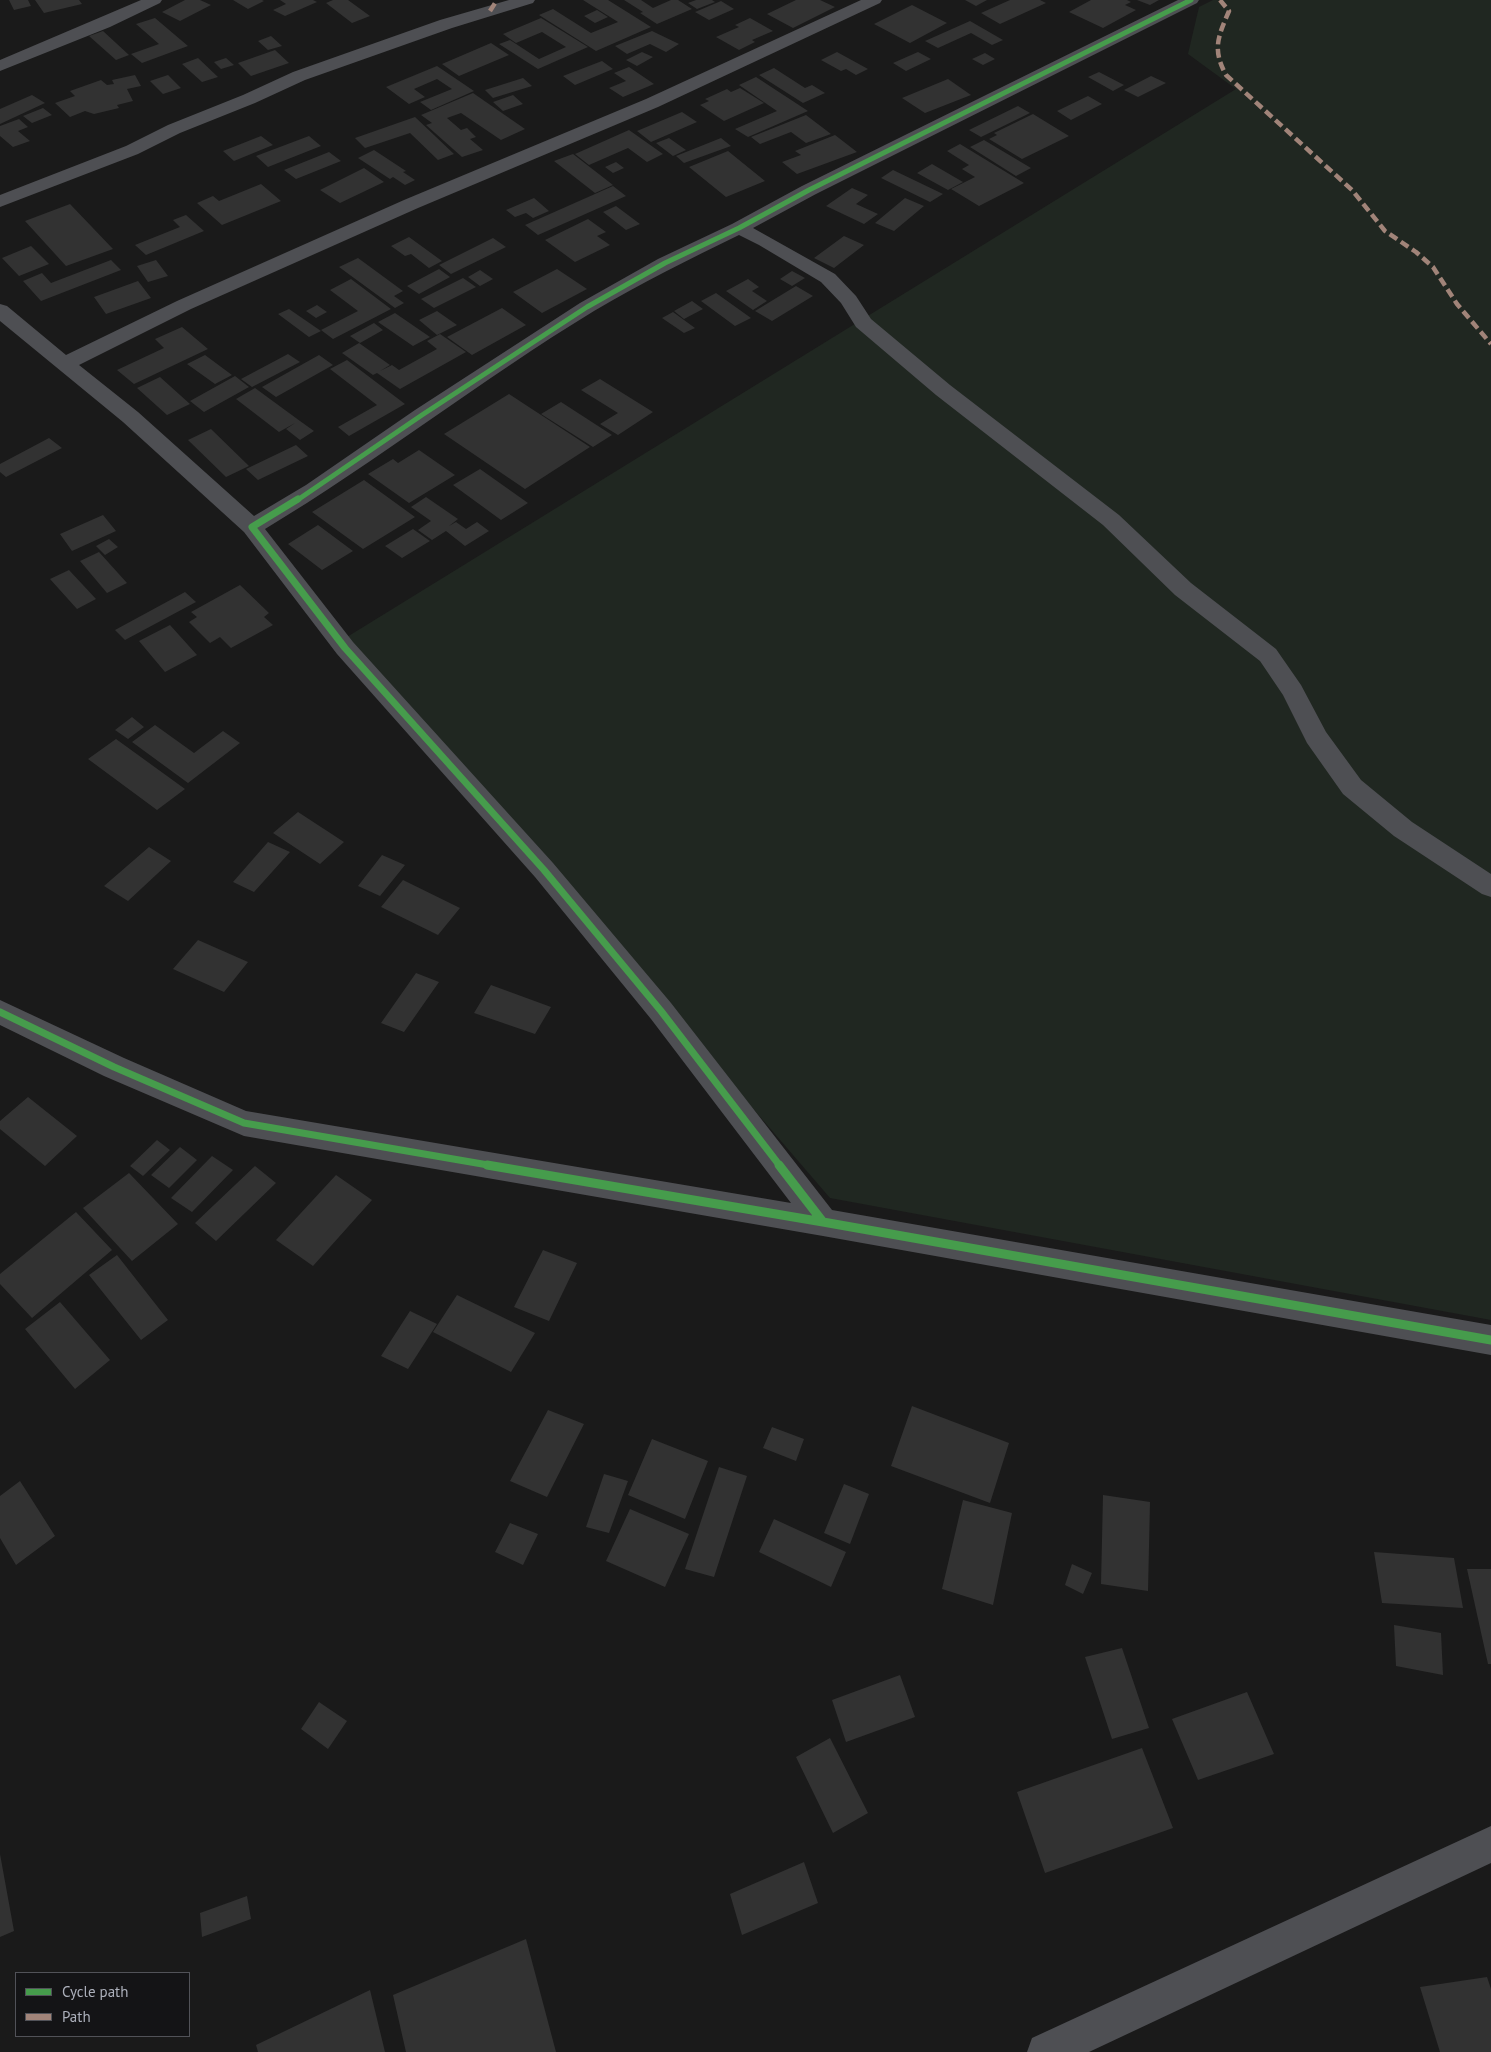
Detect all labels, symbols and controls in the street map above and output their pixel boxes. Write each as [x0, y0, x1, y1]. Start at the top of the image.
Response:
legend [15, 1972, 190, 2037]
text: Cycle path [62, 1982, 128, 2001]
text: Path [62, 2007, 91, 2026]

